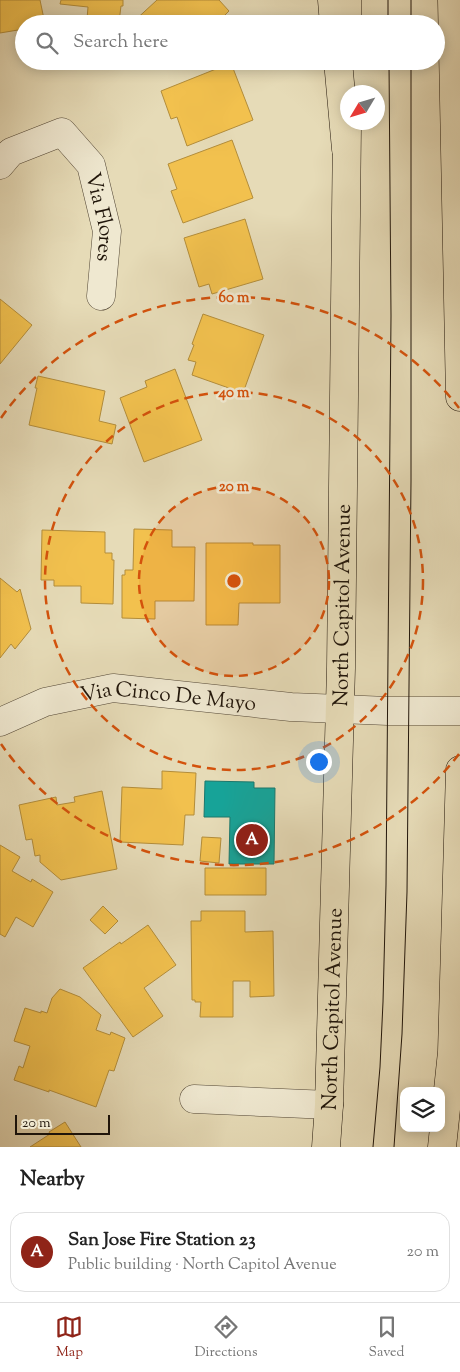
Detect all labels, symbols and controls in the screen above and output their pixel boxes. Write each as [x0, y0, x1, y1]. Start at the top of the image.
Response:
search box [15, 15, 445, 70]
icon: search [33, 29, 61, 57]
text: Search here [73, 29, 168, 56]
north arrow [340, 85, 385, 130]
street label: Via Flores [76, 170, 121, 263]
text: 60 m [219, 288, 250, 309]
text: 40 m [218, 383, 250, 404]
text: 20 m [219, 477, 250, 498]
street label: North Capitol Avenue [327, 504, 360, 707]
centre of rings [225, 572, 243, 590]
street label: Via Cinco De Mayo [78, 675, 258, 720]
your location [306, 749, 332, 775]
pin: A [236, 821, 268, 859]
street label: North Capitol Avenue [316, 908, 351, 1111]
map controls [400, 1087, 445, 1132]
button: layers [400, 1087, 445, 1132]
scale bar [15, 1112, 110, 1135]
text: 20 m [22, 1114, 51, 1134]
text: Nearby [20, 1165, 85, 1195]
text: San Jose Fire Station 23 [68, 1227, 256, 1254]
text: A [31, 1241, 44, 1264]
text: 20 m [406, 1241, 439, 1264]
text: Public building · North Capitol Avenue [68, 1254, 337, 1277]
tab: Map [55, 1313, 83, 1363]
tab: Directions [194, 1313, 258, 1363]
tab: Saved [369, 1313, 404, 1363]

